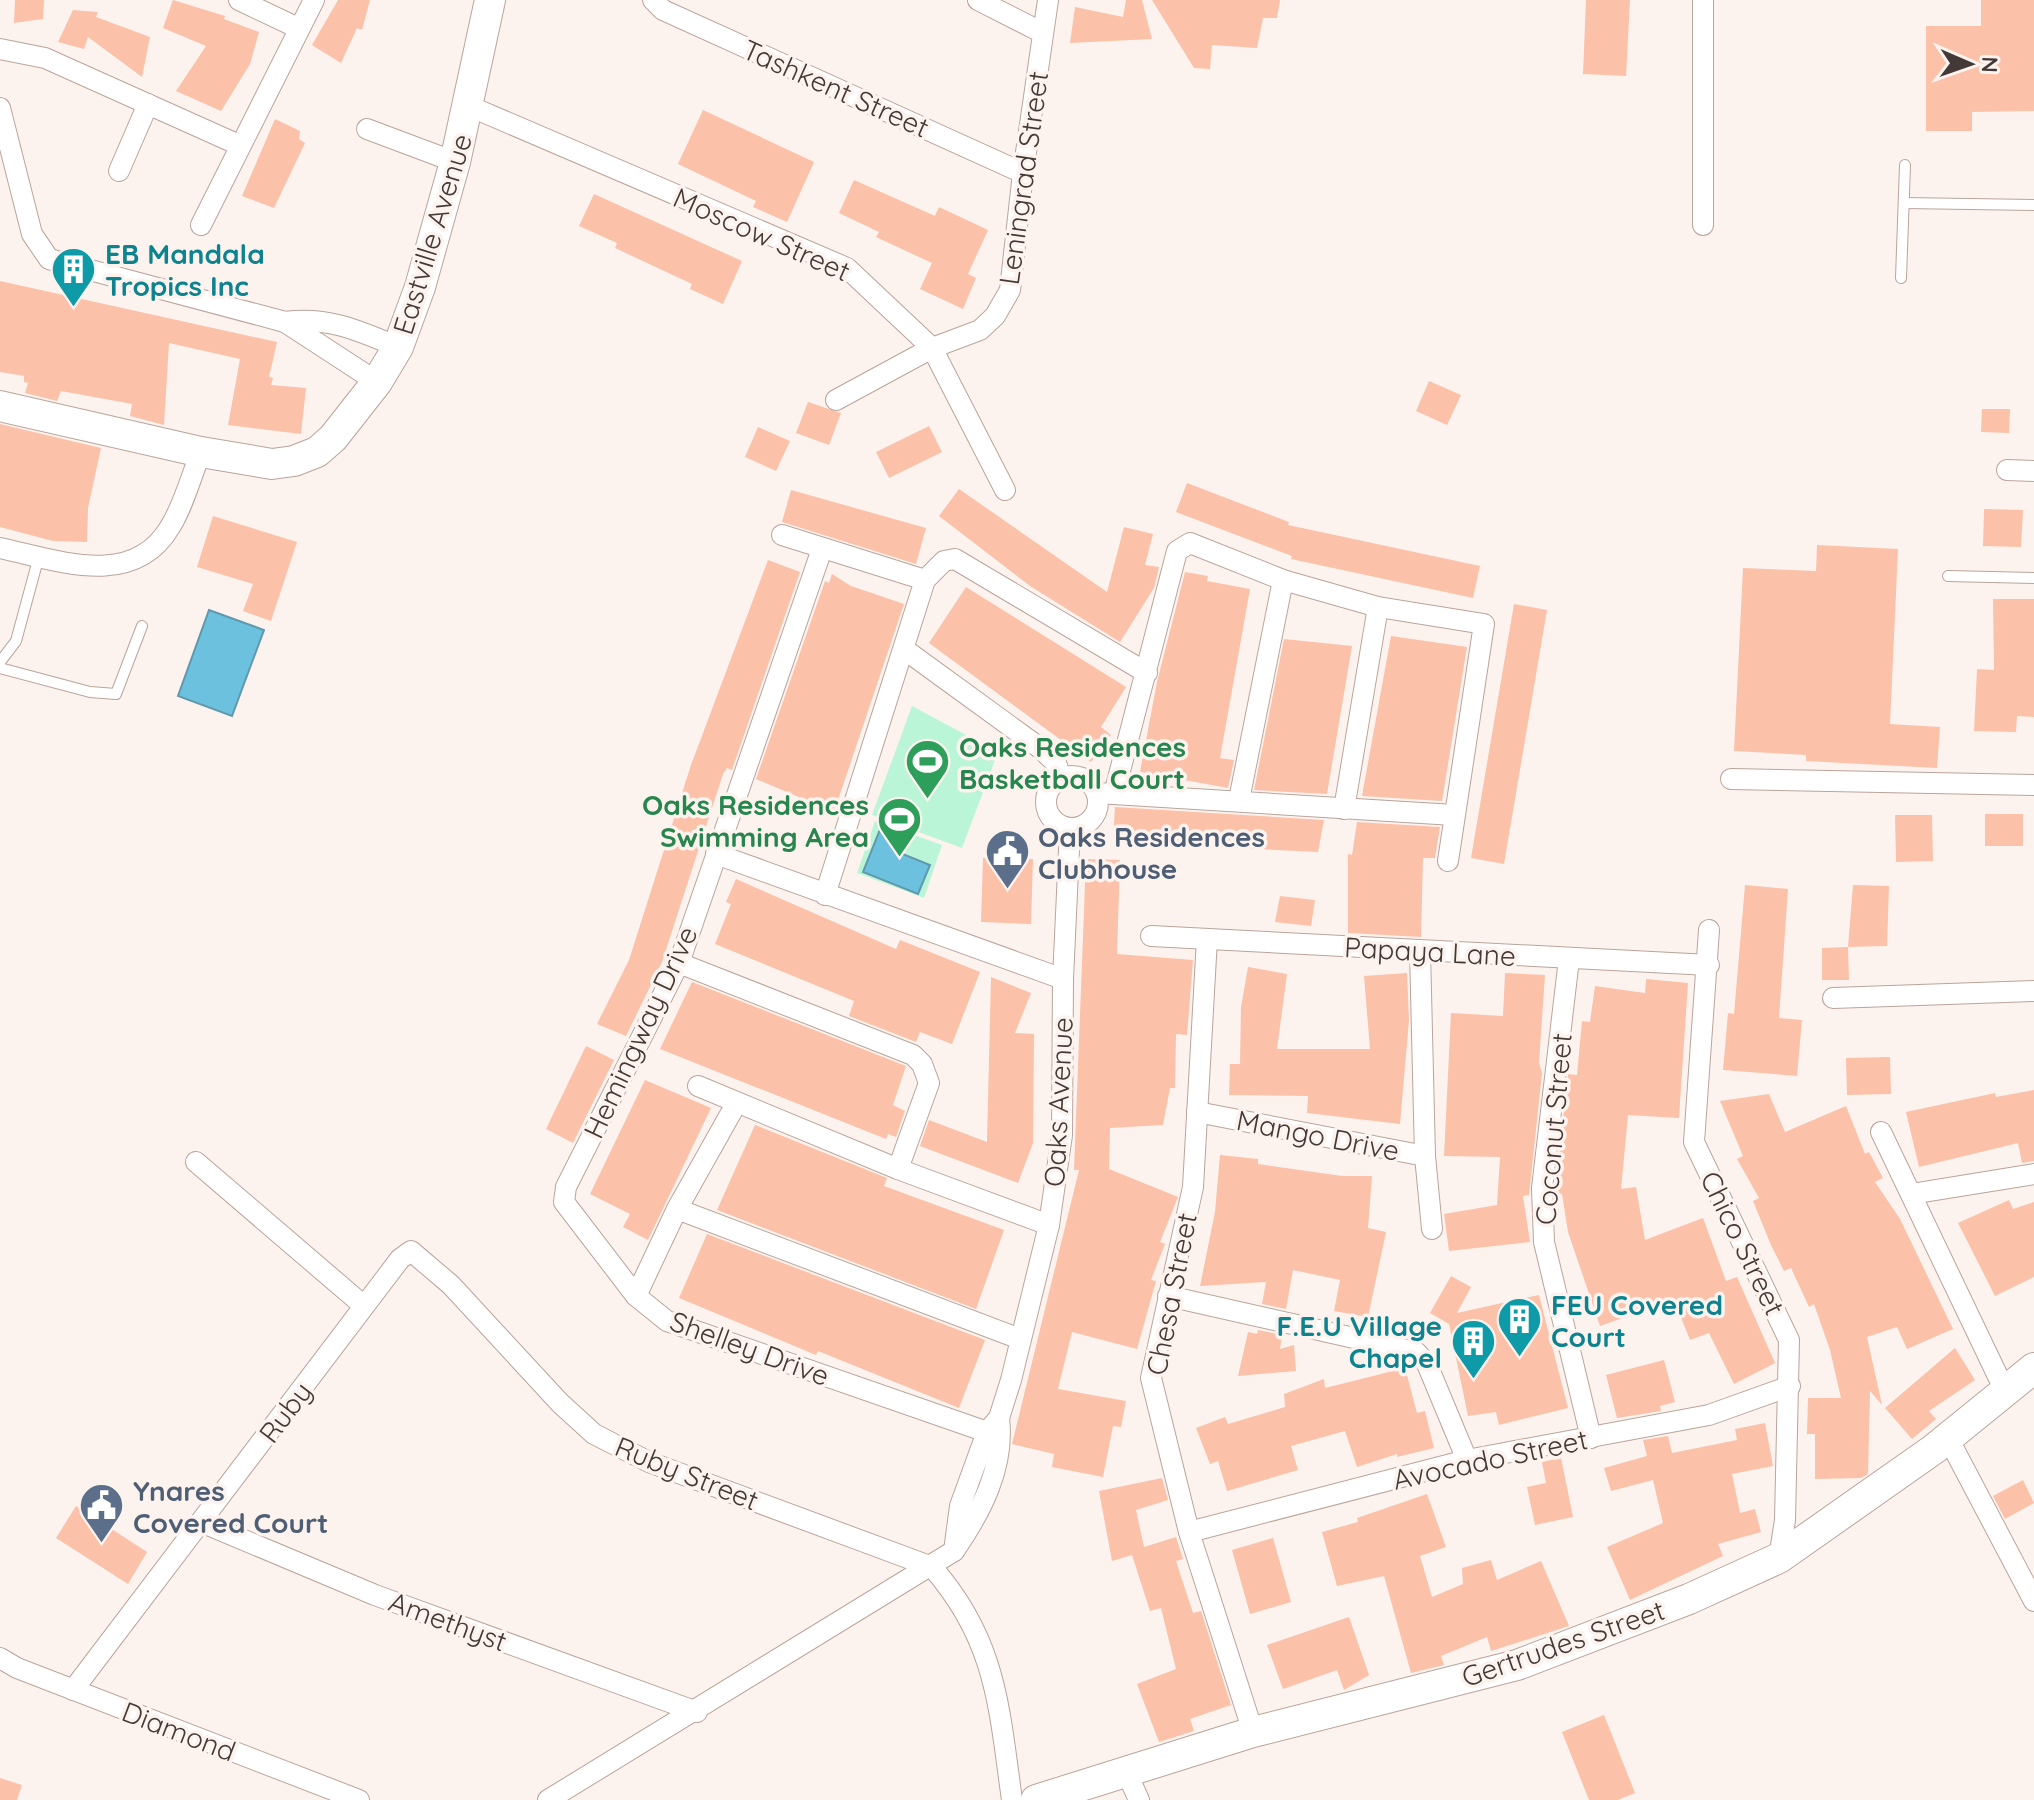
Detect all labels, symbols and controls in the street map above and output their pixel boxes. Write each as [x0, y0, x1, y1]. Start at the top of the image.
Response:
north arrow [1930, 24, 2010, 104]
street label: Tashkent Street [737, 31, 935, 145]
text: N [1976, 56, 2004, 73]
street label: Leningrad Street [991, 69, 1055, 287]
street label: Eastville Avenue [385, 129, 479, 339]
street label: Moscow Street [668, 179, 856, 289]
place label: EB Mandala Tropics Inc [105, 236, 265, 303]
building icon: EB Mandala Tropics Inc [50, 245, 98, 308]
place label: Oaks Residences Basketball Court [959, 729, 1186, 796]
sports icon: Oaks Residences Basketball Court [904, 738, 952, 801]
place label: Oaks Residences Swimming Area [642, 787, 869, 854]
sports icon: Oaks Residences Swimming Area [876, 796, 924, 859]
place label: Oaks Residences Clubhouse [1038, 819, 1265, 886]
public building icon: Oaks Residences Clubhouse [983, 828, 1031, 891]
street label: Hemingway Drive [575, 920, 705, 1144]
street label: Papaya Lane [1343, 929, 1517, 973]
street label: Oaks Avenue [1036, 1016, 1080, 1188]
street label: Coconut Street [1527, 1032, 1579, 1226]
street label: Mango Drive [1234, 1102, 1402, 1168]
street label: Chico Street [1693, 1165, 1793, 1321]
street label: Chesa Street [1138, 1210, 1204, 1378]
place label: FEU Covered Court [1551, 1287, 1723, 1354]
building icon: FEU Covered Court [1496, 1296, 1544, 1359]
street label: Shelley Drive [666, 1303, 834, 1393]
place label: F.E.U Village Chapel [1277, 1308, 1442, 1375]
building icon: F.E.U Village Chapel [1449, 1317, 1497, 1380]
street label: Ruby [251, 1375, 319, 1449]
street label: Avocado Street [1389, 1421, 1591, 1497]
street label: Ruby Street [610, 1428, 764, 1518]
place label: Ynares Covered Court [133, 1473, 329, 1540]
public building icon: Ynares Covered Court [78, 1482, 126, 1545]
street label: Amethyst [384, 1584, 512, 1658]
street label: Gertrudes Street [1457, 1592, 1669, 1694]
street label: Diamond [117, 1693, 241, 1769]

